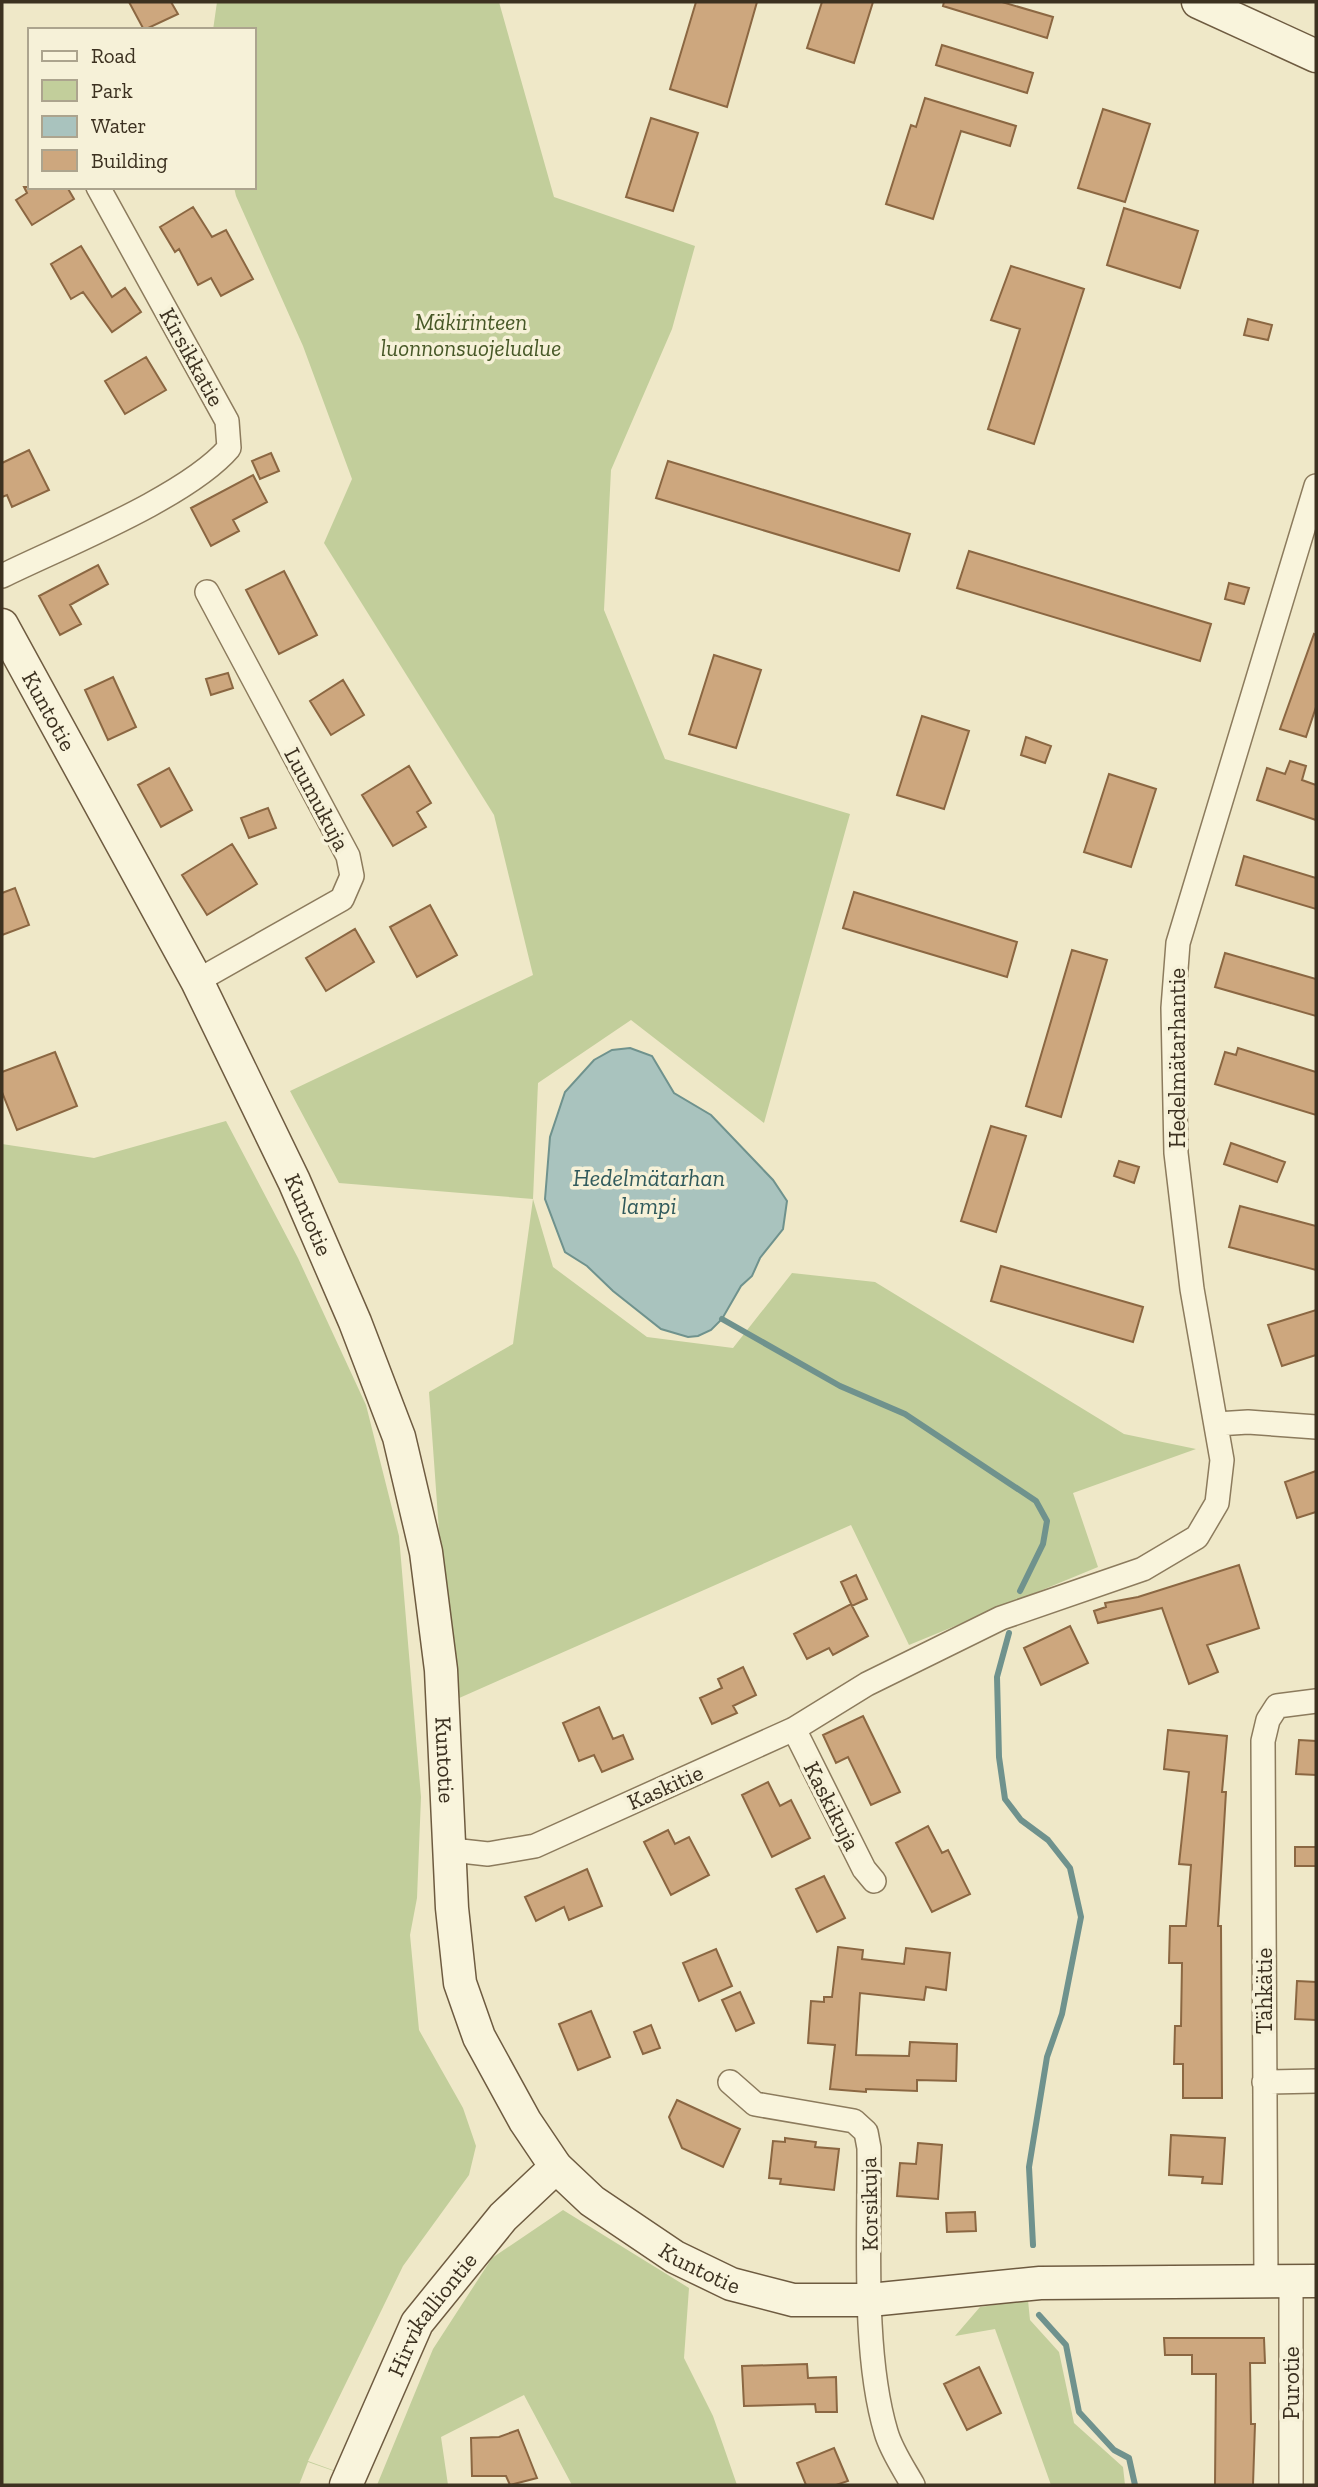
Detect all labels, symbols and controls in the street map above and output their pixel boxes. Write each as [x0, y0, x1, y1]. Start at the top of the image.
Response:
legend [28, 28, 256, 189]
text: Road [91, 43, 137, 68]
text: Park [91, 78, 133, 103]
text: Water [91, 113, 146, 138]
text: Building [91, 148, 168, 173]
street label: Kirsikkatie [154, 303, 230, 411]
park label: Mäkirinteen luonnonsuojelualue [381, 308, 561, 362]
street label: Kuntotie [16, 666, 82, 756]
street label: Luumukuja [278, 743, 356, 855]
street label: Hedelmätarhantie [1163, 968, 1191, 1148]
water label: Hedelmätarhan lampi [573, 1163, 725, 1220]
street label: Kuntotie [279, 1169, 339, 1260]
street label: Kuntotie [429, 1716, 461, 1804]
street label: Kaskikuja [798, 1757, 866, 1855]
street label: Kaskitie [623, 1758, 707, 1816]
street label: Tähkätie [1250, 1948, 1278, 2034]
street label: Korsikuja [854, 2157, 884, 2251]
street label: Kuntotie [654, 2236, 743, 2300]
street label: Hirvikalliontie [381, 2246, 483, 2381]
street label: Purotie [1277, 2346, 1305, 2420]

